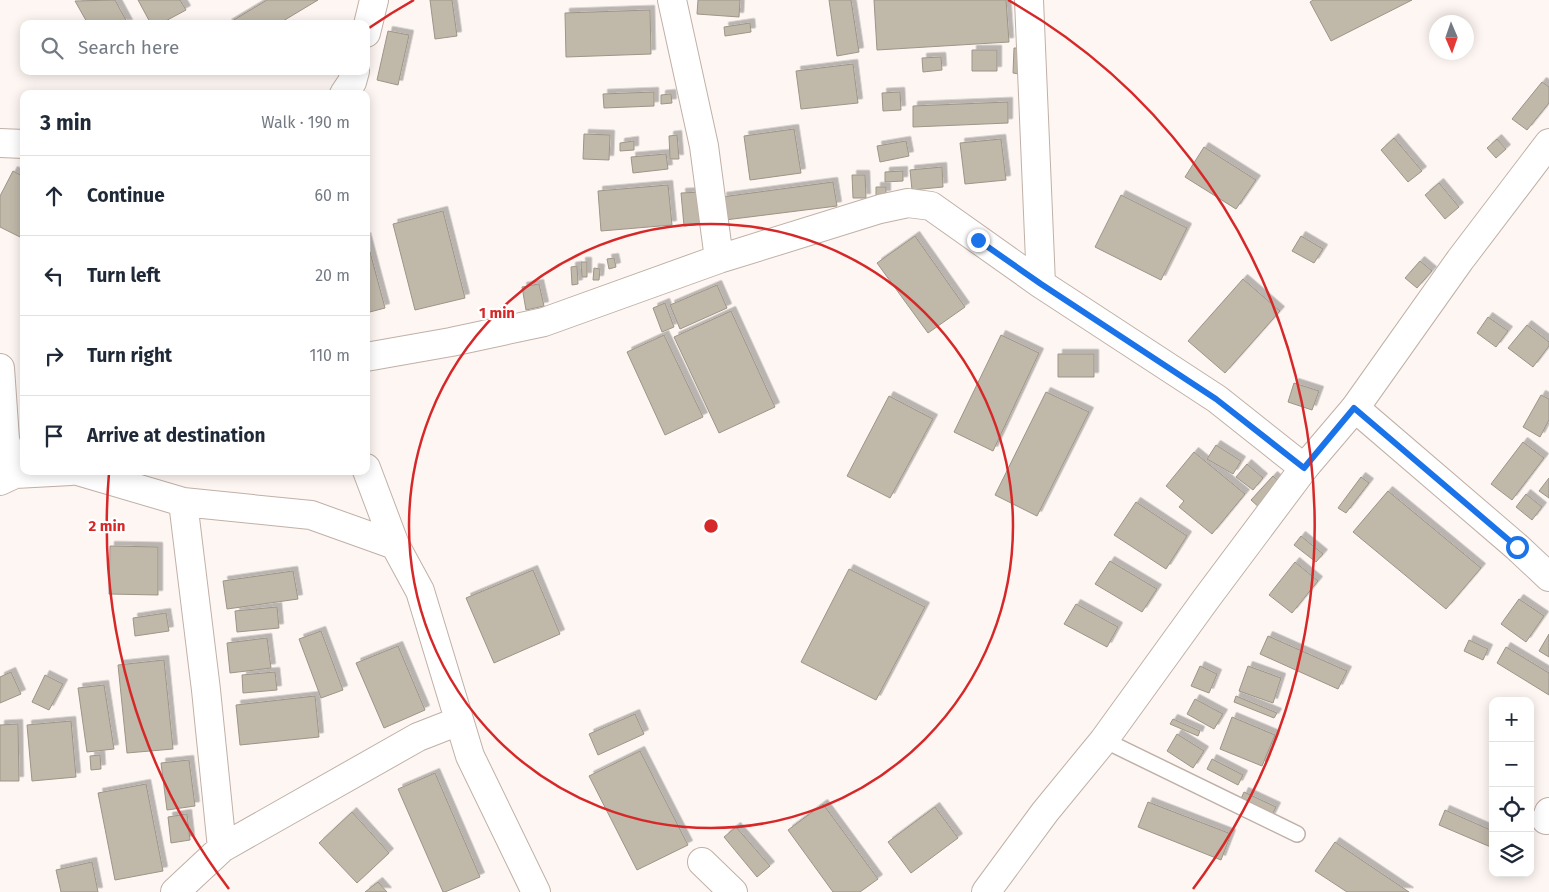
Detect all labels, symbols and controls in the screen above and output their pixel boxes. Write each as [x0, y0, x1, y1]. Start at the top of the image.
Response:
north arrow [1429, 15, 1474, 60]
search box [20, 20, 370, 75]
icon: search [38, 34, 66, 62]
text: Search here [78, 36, 179, 59]
text: 3 min [40, 110, 92, 136]
text: Walk · 190 m [261, 113, 350, 132]
icon: ahead [40, 182, 68, 210]
text: Continue [87, 184, 165, 207]
text: 60 m [315, 186, 350, 205]
route end [967, 229, 990, 252]
icon: left [40, 262, 68, 290]
text: Turn left [87, 264, 161, 287]
text: 20 m [315, 266, 350, 285]
text: 1 min [479, 304, 515, 322]
icon: right [40, 342, 68, 370]
text: Turn right [87, 344, 172, 367]
text: 110 m [309, 346, 350, 365]
icon: arrive [40, 422, 68, 450]
text: Arrive at destination [87, 424, 266, 447]
text: 2 min [89, 517, 125, 535]
centre of rings [702, 517, 720, 535]
route start [1506, 536, 1529, 559]
map controls [1489, 697, 1534, 877]
button: + [1489, 697, 1534, 742]
button: − [1489, 742, 1534, 787]
button: locate [1489, 787, 1534, 832]
button: layers [1489, 832, 1534, 877]

